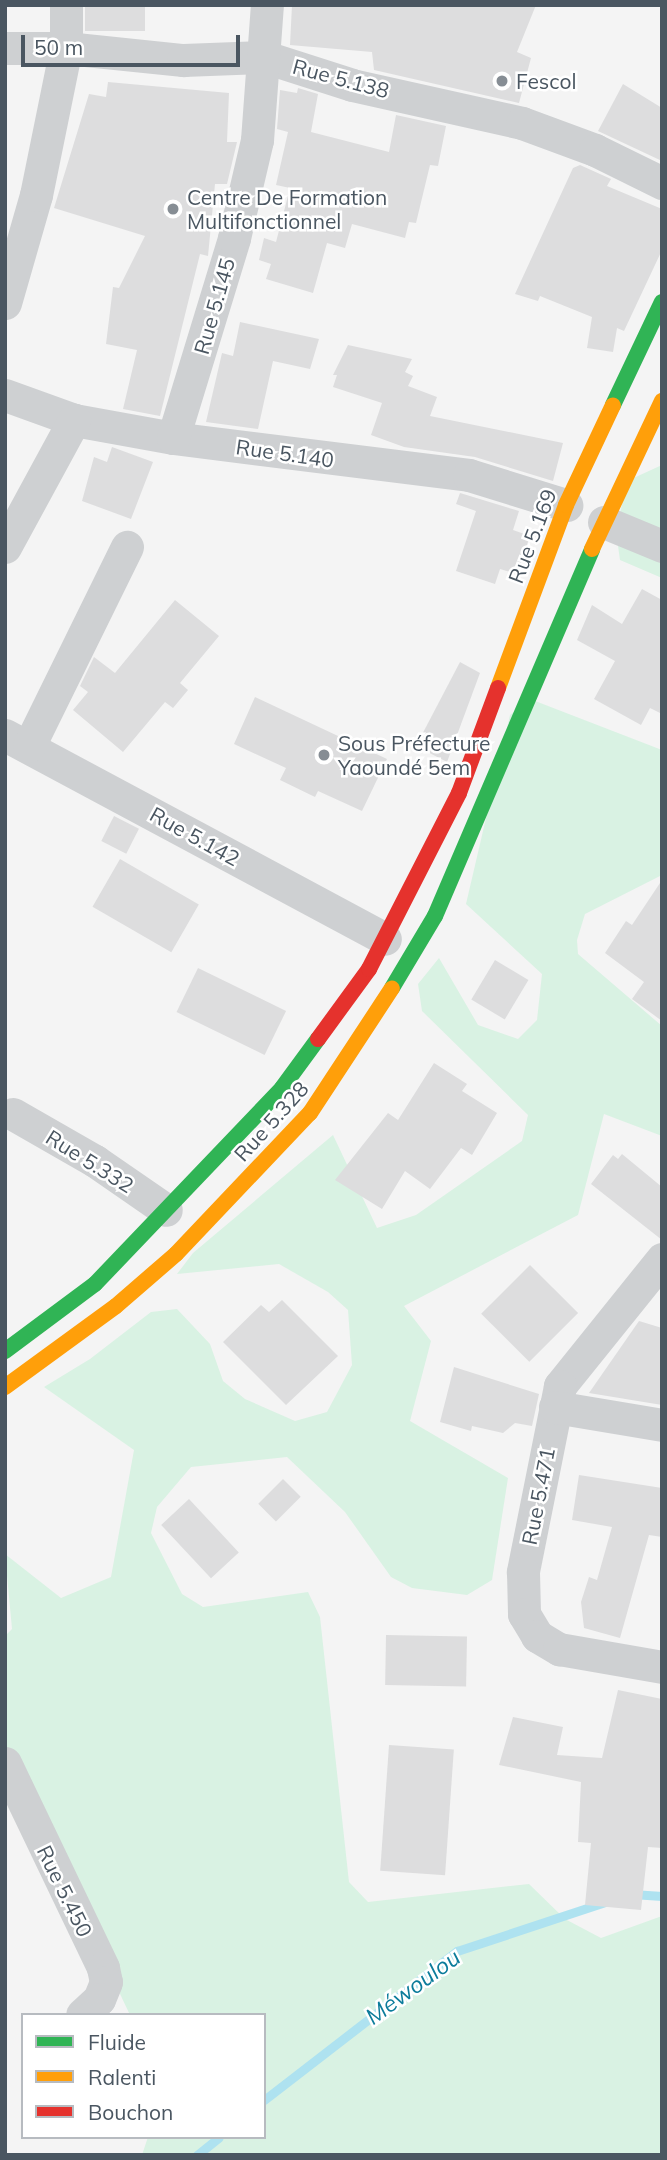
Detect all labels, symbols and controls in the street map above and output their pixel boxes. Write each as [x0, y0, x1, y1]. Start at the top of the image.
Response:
scale bar [24, 21, 243, 65]
text: 50 m [34, 34, 83, 60]
street label: Rue 5.138 [290, 53, 392, 103]
place label: Fescol [516, 68, 576, 94]
marker: Fescol [494, 73, 510, 89]
place label: Centre De Formation Multifonctionnel [187, 184, 387, 234]
marker: Centre De Formation Multifonctionnel [165, 201, 181, 217]
street label: Rue 5.145 [188, 255, 240, 357]
street label: Rue 5.140 [234, 434, 336, 472]
street label: Rue 5.169 [503, 485, 561, 587]
place label: Sous Préfecture Yaoundé 5em [338, 730, 490, 780]
marker: Sous Préfecture Yaoundé 5em [316, 747, 332, 763]
street label: Rue 5.142 [146, 801, 244, 871]
street label: Rue 5.328 [229, 1076, 313, 1166]
street label: Rue 5.332 [41, 1124, 139, 1198]
street label: Rue 5.471 [516, 1445, 560, 1547]
street label: Rue 5.450 [32, 1841, 98, 1941]
water label: Méwoulou [360, 1943, 466, 2031]
legend [21, 2013, 266, 2139]
text: Fluide [88, 2029, 146, 2055]
text: Ralenti [88, 2064, 156, 2090]
text: Bouchon [88, 2099, 173, 2125]

